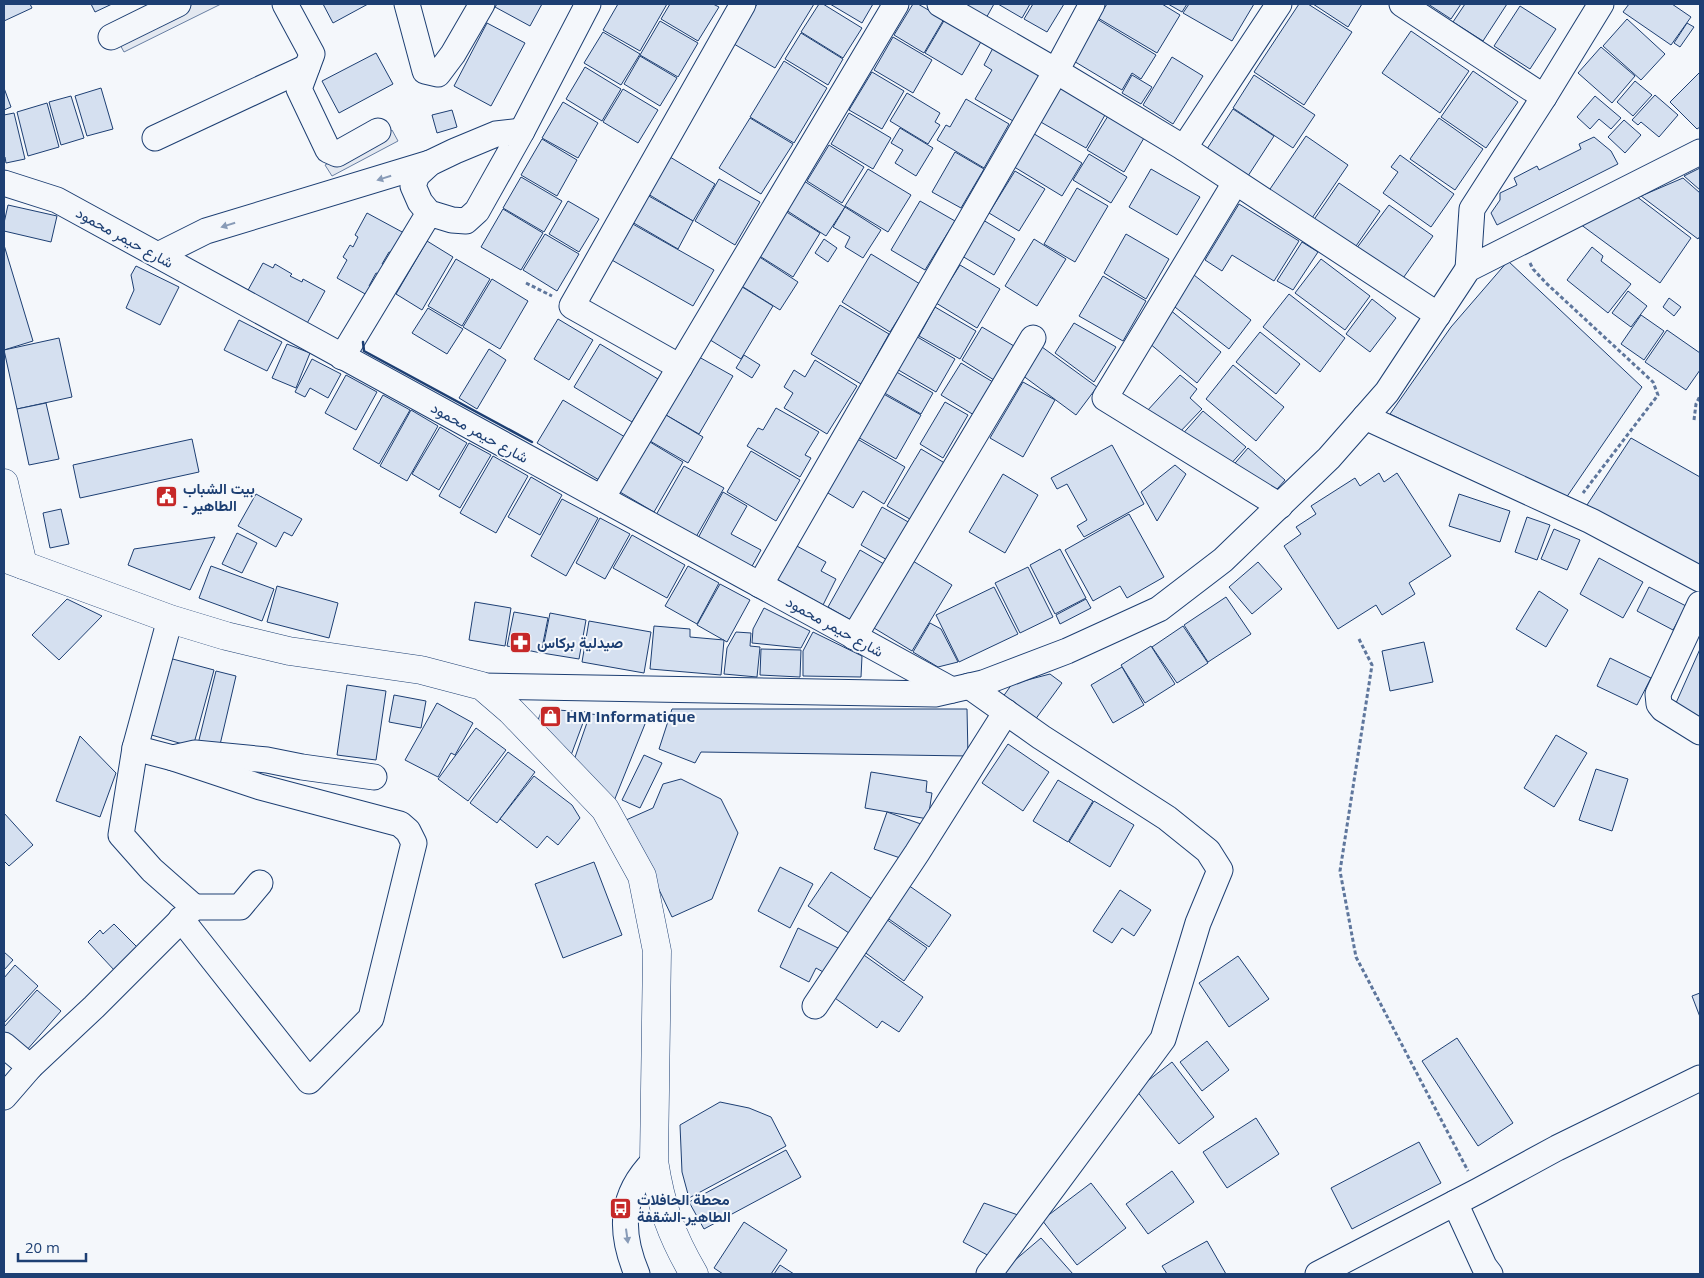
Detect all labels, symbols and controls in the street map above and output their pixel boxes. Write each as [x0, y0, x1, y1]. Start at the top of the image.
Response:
one-way arrow [376, 174, 391, 182]
street label: شارع حيمر محمود [72, 202, 177, 274]
one-way arrow [221, 221, 236, 229]
street label: شارع حيمر محمود [427, 397, 532, 469]
place label: بيت الشباب - الطاهير [183, 478, 255, 515]
public building icon: بيت الشباب - الطاهير [155, 485, 179, 509]
street label: شارع حيمر محمود [782, 591, 887, 663]
pharmacy icon: صيدلية بركاس [509, 630, 533, 654]
place label: صيدلية بركاس [537, 632, 623, 652]
shop icon: HM Informatique [538, 704, 562, 728]
place label: HM Informatique [566, 706, 695, 726]
place label: محطة الحافلات الطاهير-الشقفة [637, 1189, 731, 1226]
bus stop icon: محطة الحافلات الطاهير-الشقفة [609, 1196, 633, 1220]
one-way arrow [623, 1228, 631, 1244]
scale bar [18, 1230, 85, 1262]
text: 20 m [25, 1237, 60, 1257]

